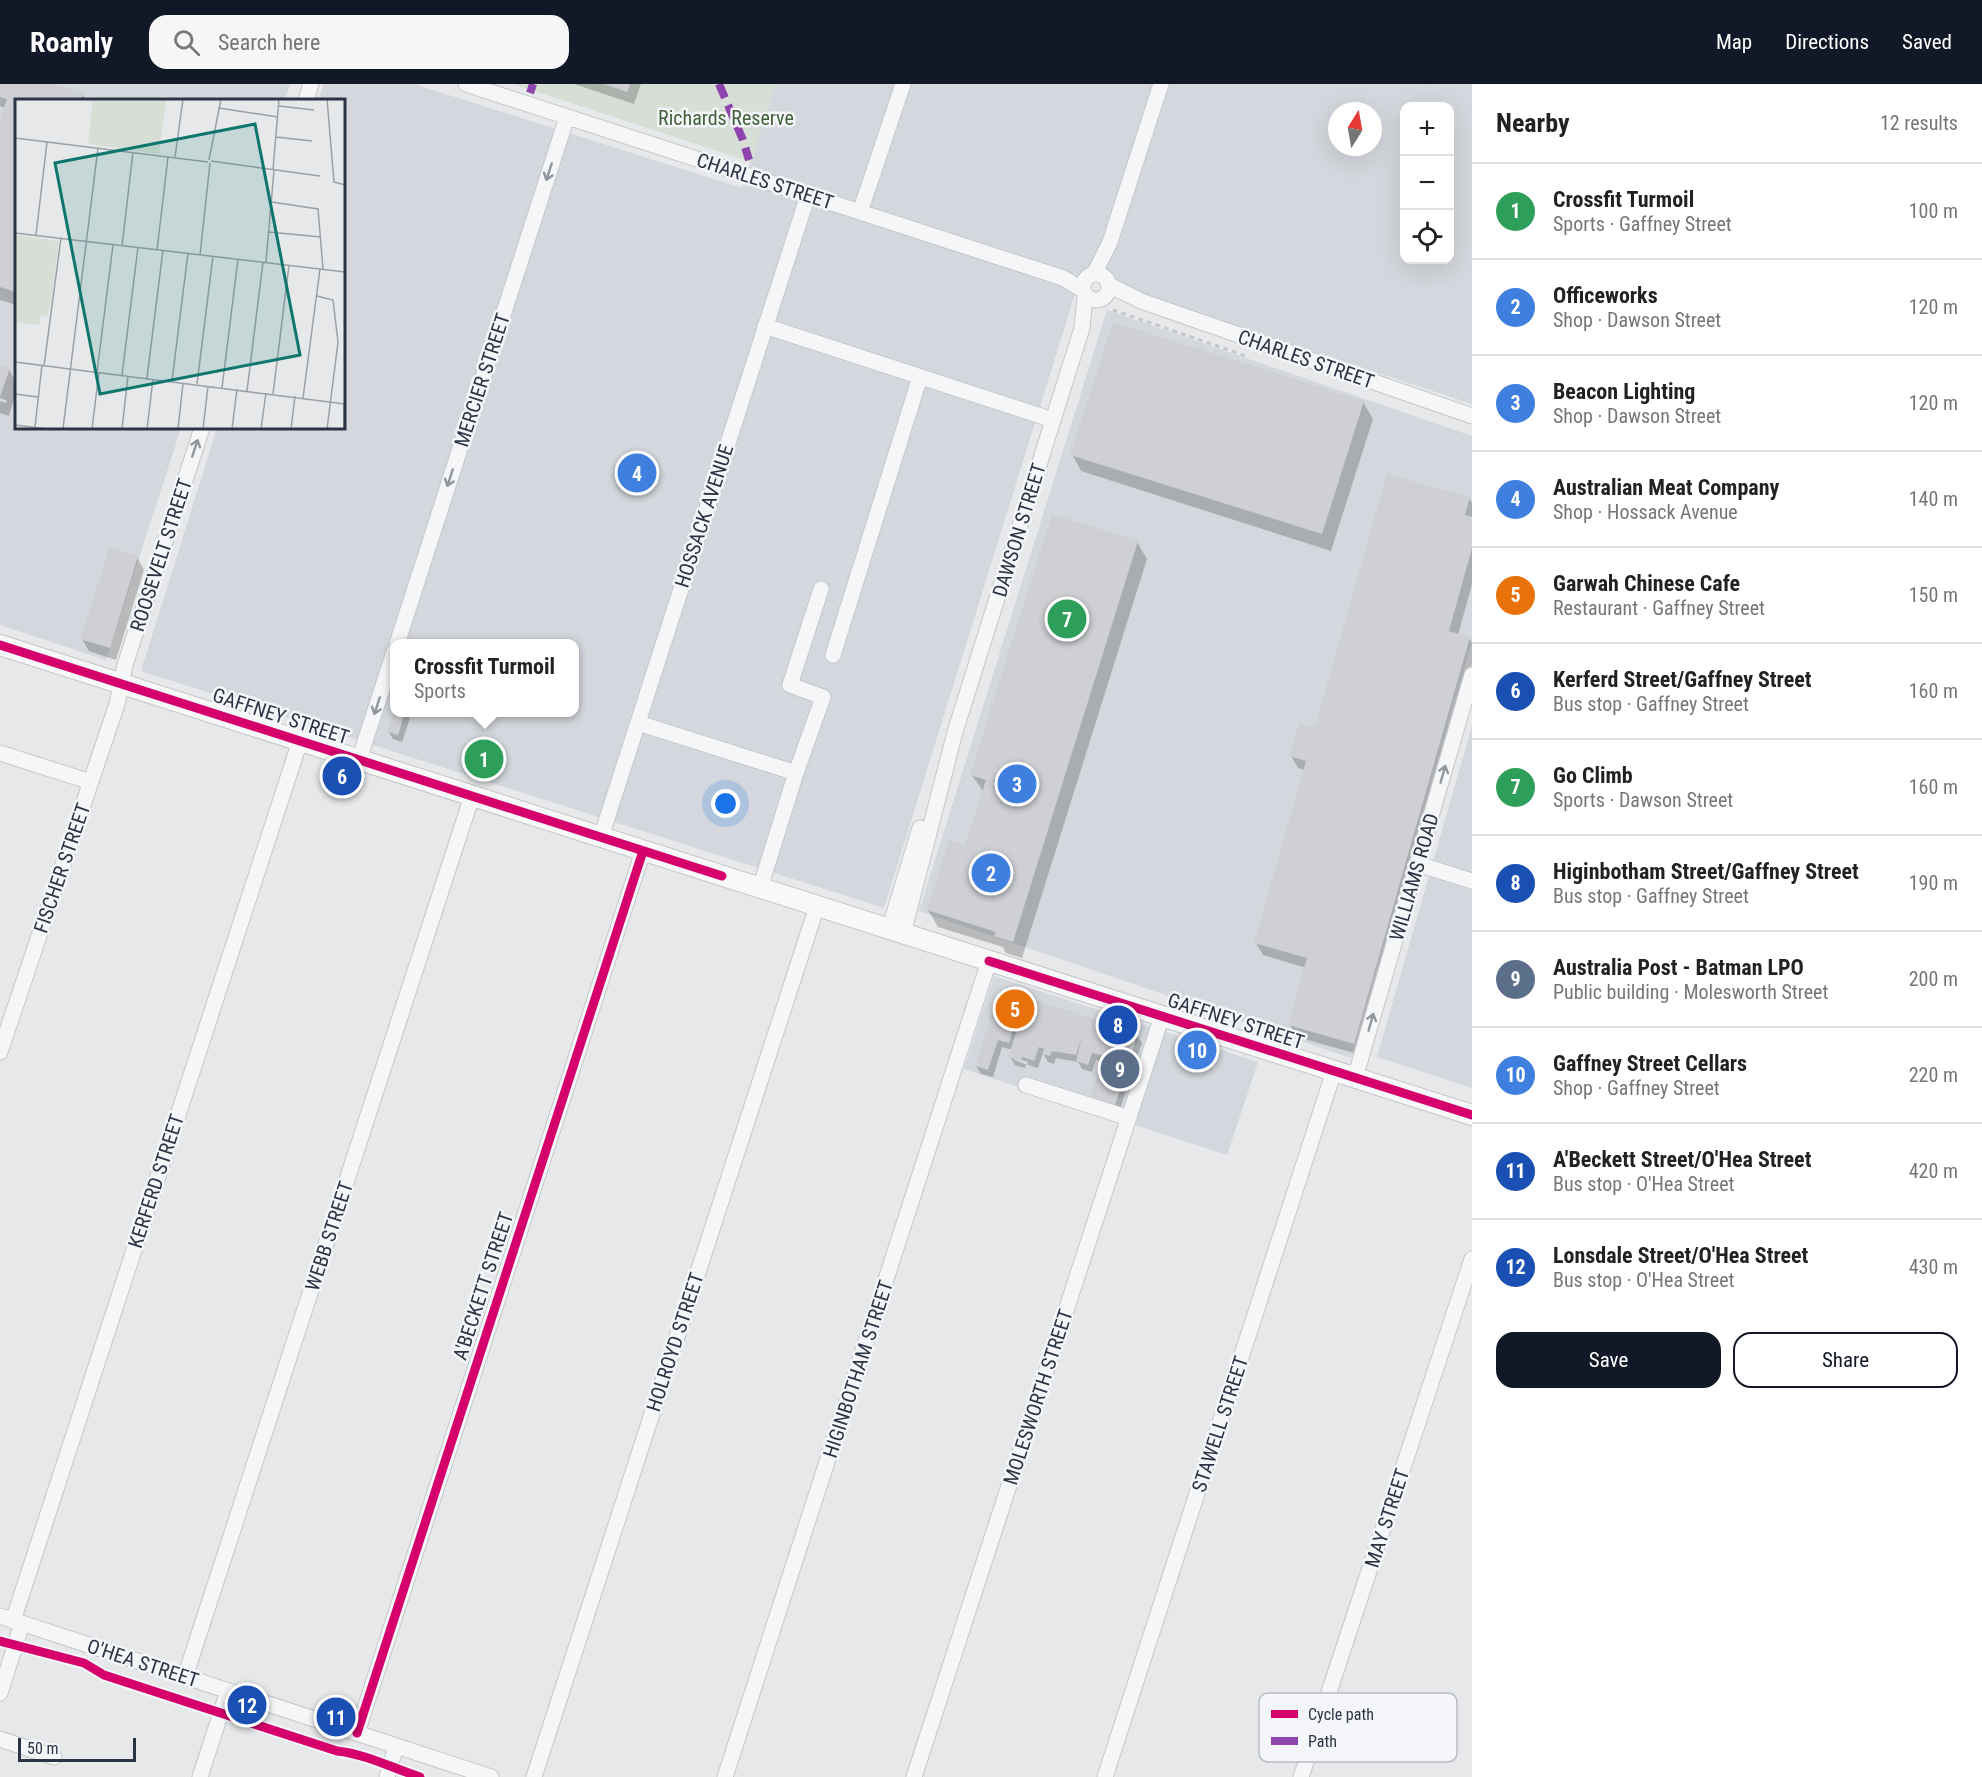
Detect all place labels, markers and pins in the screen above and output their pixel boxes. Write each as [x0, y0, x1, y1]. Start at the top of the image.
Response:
pin: 4 [618, 450, 656, 496]
pin: 7 [1048, 596, 1086, 642]
pin: 1 [464, 736, 504, 782]
pin: 6 [322, 754, 362, 798]
pin: 3 [998, 762, 1036, 806]
pin: 2 [972, 850, 1010, 896]
pin: 5 [996, 986, 1034, 1032]
pin: 8 [1098, 1002, 1138, 1048]
pin: 10 [1178, 1028, 1216, 1072]
pin: 9 [1100, 1046, 1140, 1092]
pin: 12 [228, 1682, 266, 1728]
pin: 11 [316, 1694, 356, 1740]

